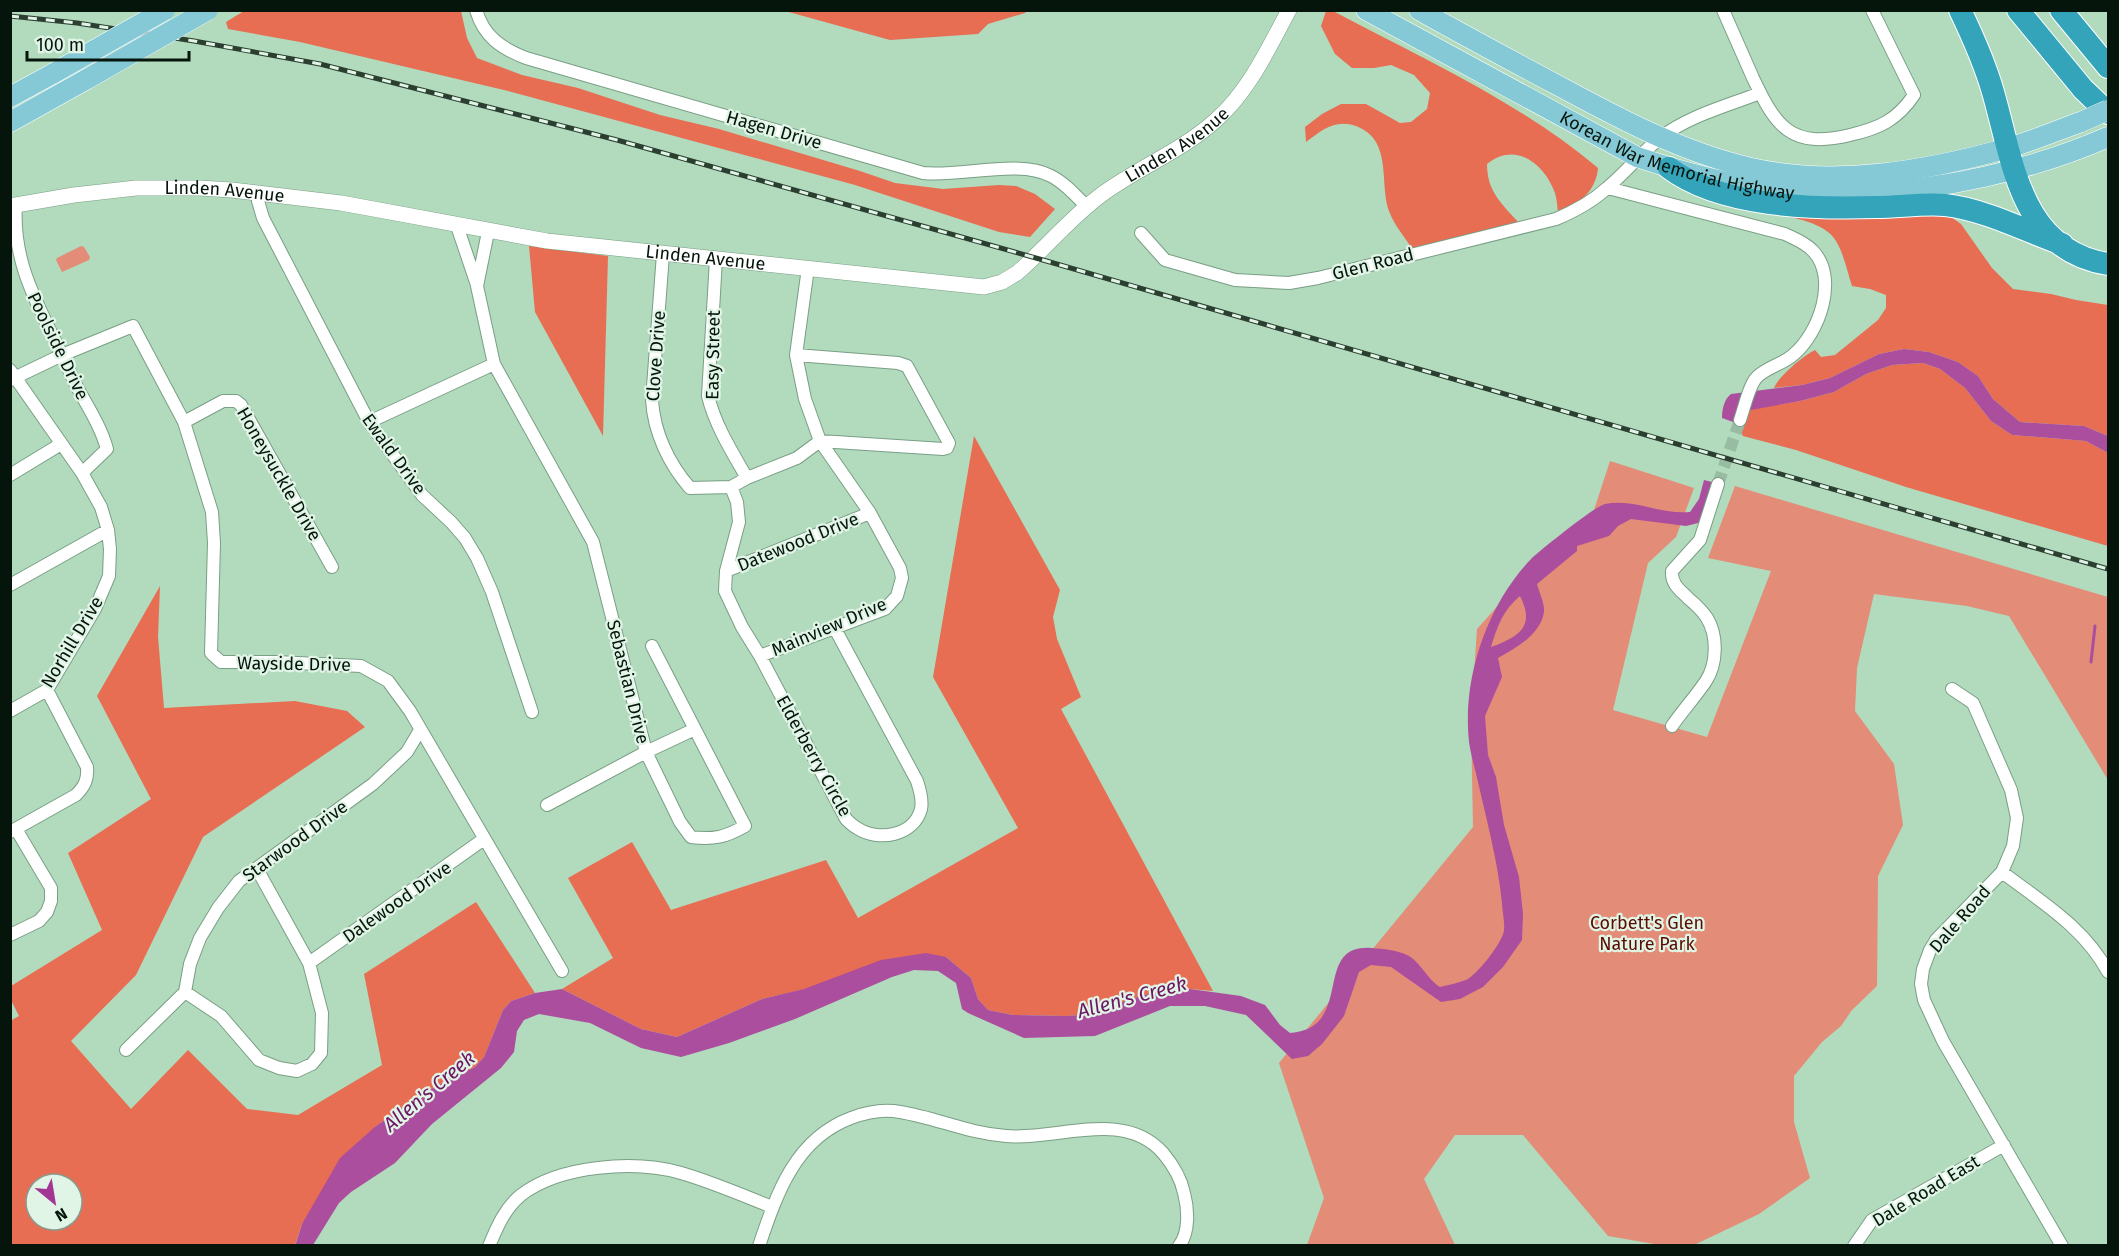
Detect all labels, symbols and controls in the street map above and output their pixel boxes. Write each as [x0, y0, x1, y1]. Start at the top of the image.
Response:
scale bar [27, 24, 189, 62]
text: 100 m [36, 34, 84, 56]
street label: Linden Avenue [1121, 103, 1234, 187]
street label: Hagen Drive [724, 106, 824, 154]
street label: Korean War Memorial Highway [1556, 106, 1796, 204]
street label: Linden Avenue [165, 177, 286, 207]
street label: Linden Avenue [644, 240, 766, 275]
street label: Glen Road [1330, 243, 1416, 285]
street label: Poolside Drive [22, 288, 94, 404]
street label: Clove Drive [642, 310, 670, 402]
street label: Easy Street [701, 310, 725, 400]
street label: Honeysuckle Drive [232, 403, 326, 545]
street label: Ewald Drive [357, 409, 431, 499]
street label: Datewood Drive [734, 508, 862, 576]
street label: Norhill Drive [36, 592, 108, 692]
street label: Mainview Drive [768, 593, 890, 661]
street label: Sebastian Drive [602, 618, 654, 746]
street label: Wayside Drive [237, 652, 351, 676]
street label: Elderberry Circle [772, 691, 856, 821]
street label: Starwood Drive [238, 795, 352, 887]
street label: Dalewood Drive [338, 856, 456, 948]
street label: Dale Road [1925, 881, 1995, 957]
park label: Corbett's Glen Nature Park [1590, 912, 1704, 955]
water label: Allen's Creek [1074, 971, 1189, 1023]
water label: Allen's Creek [378, 1046, 480, 1137]
street label: Dale Road East [1868, 1150, 1984, 1232]
north arrow [24, 1172, 84, 1232]
text: N [52, 1204, 71, 1225]

